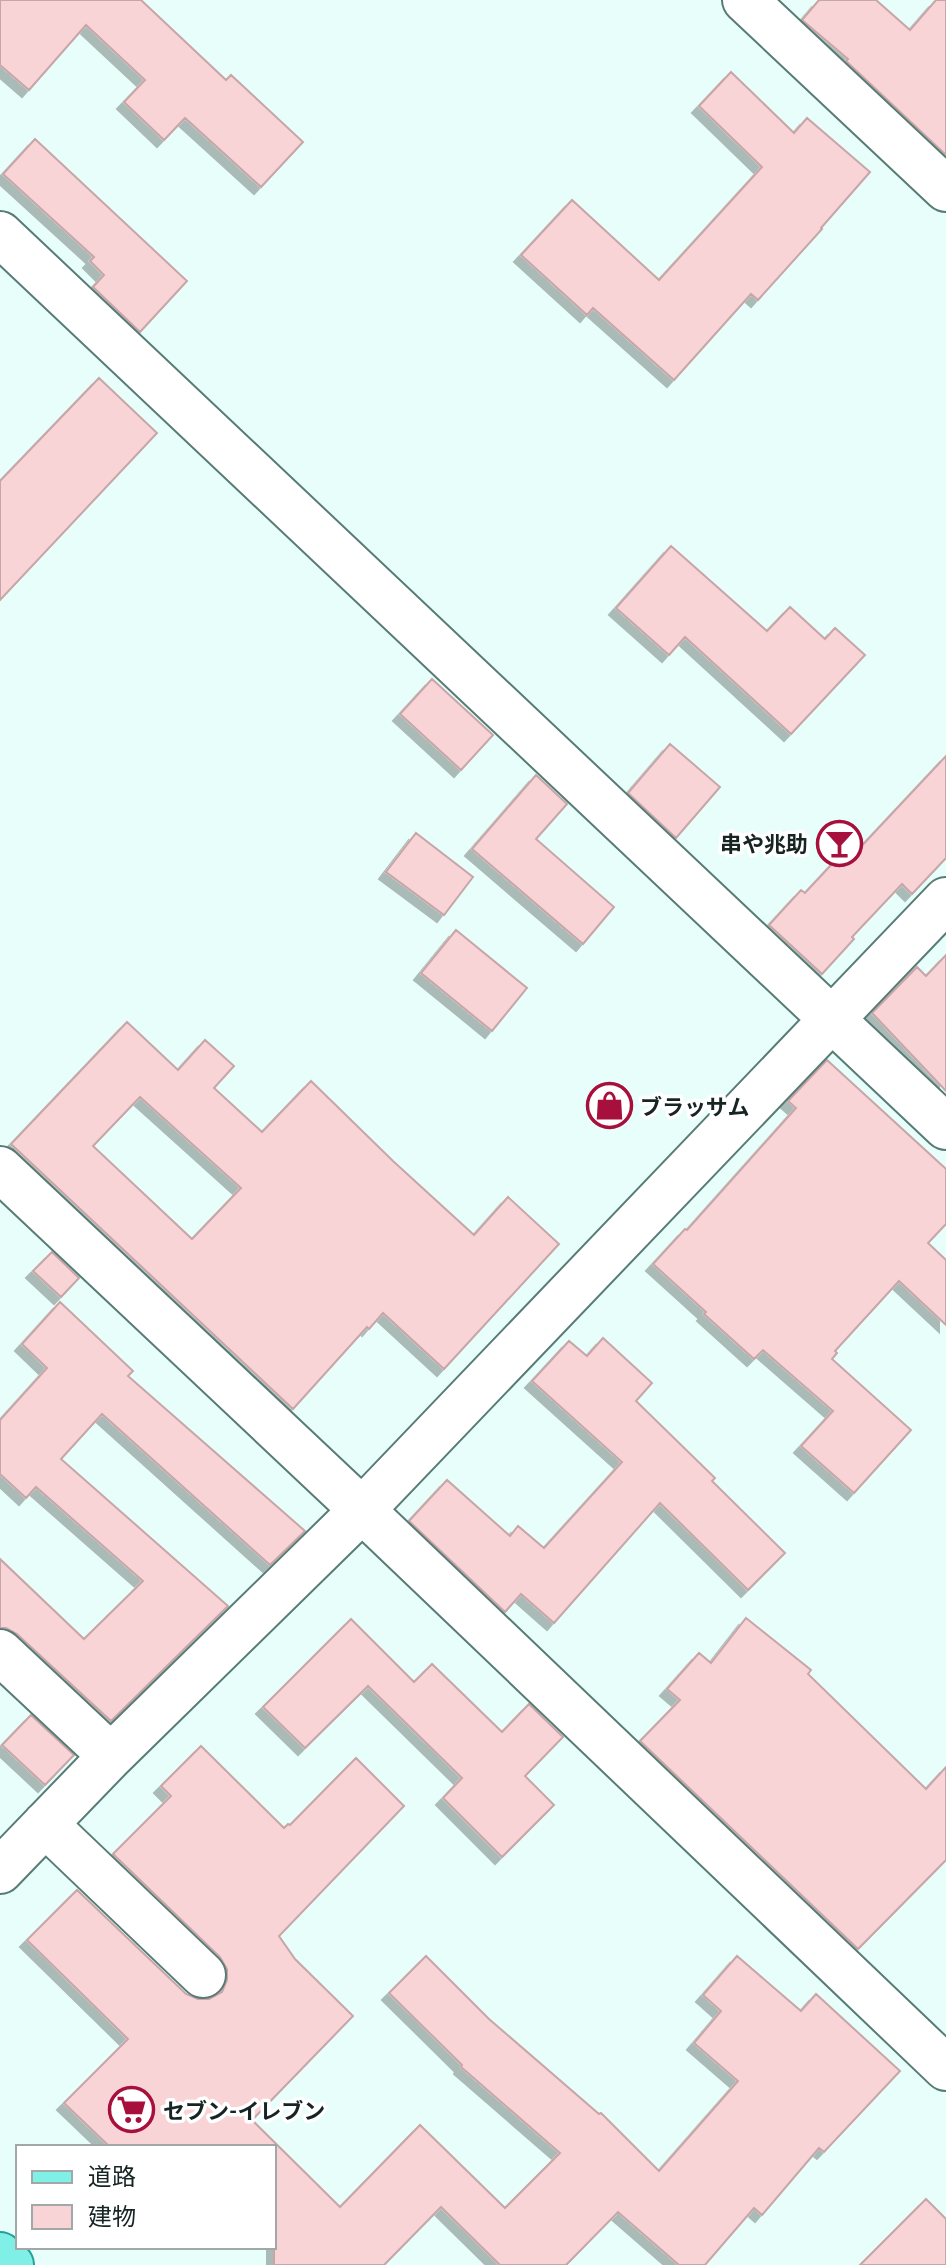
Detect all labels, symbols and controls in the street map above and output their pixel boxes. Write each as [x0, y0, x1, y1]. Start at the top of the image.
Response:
bar icon: 串や兆助 [815, 819, 863, 867]
place label: 串や兆助 [720, 830, 808, 857]
shop icon: ブラッサム [585, 1082, 633, 1130]
place label: ブラッサム [640, 1093, 750, 1120]
supermarket icon: セブン-イレブン [108, 2086, 156, 2134]
place label: セブン-イレブン [163, 2097, 325, 2124]
legend [16, 2145, 276, 2249]
text: 道路 [88, 2161, 136, 2190]
text: 建物 [88, 2201, 136, 2230]

